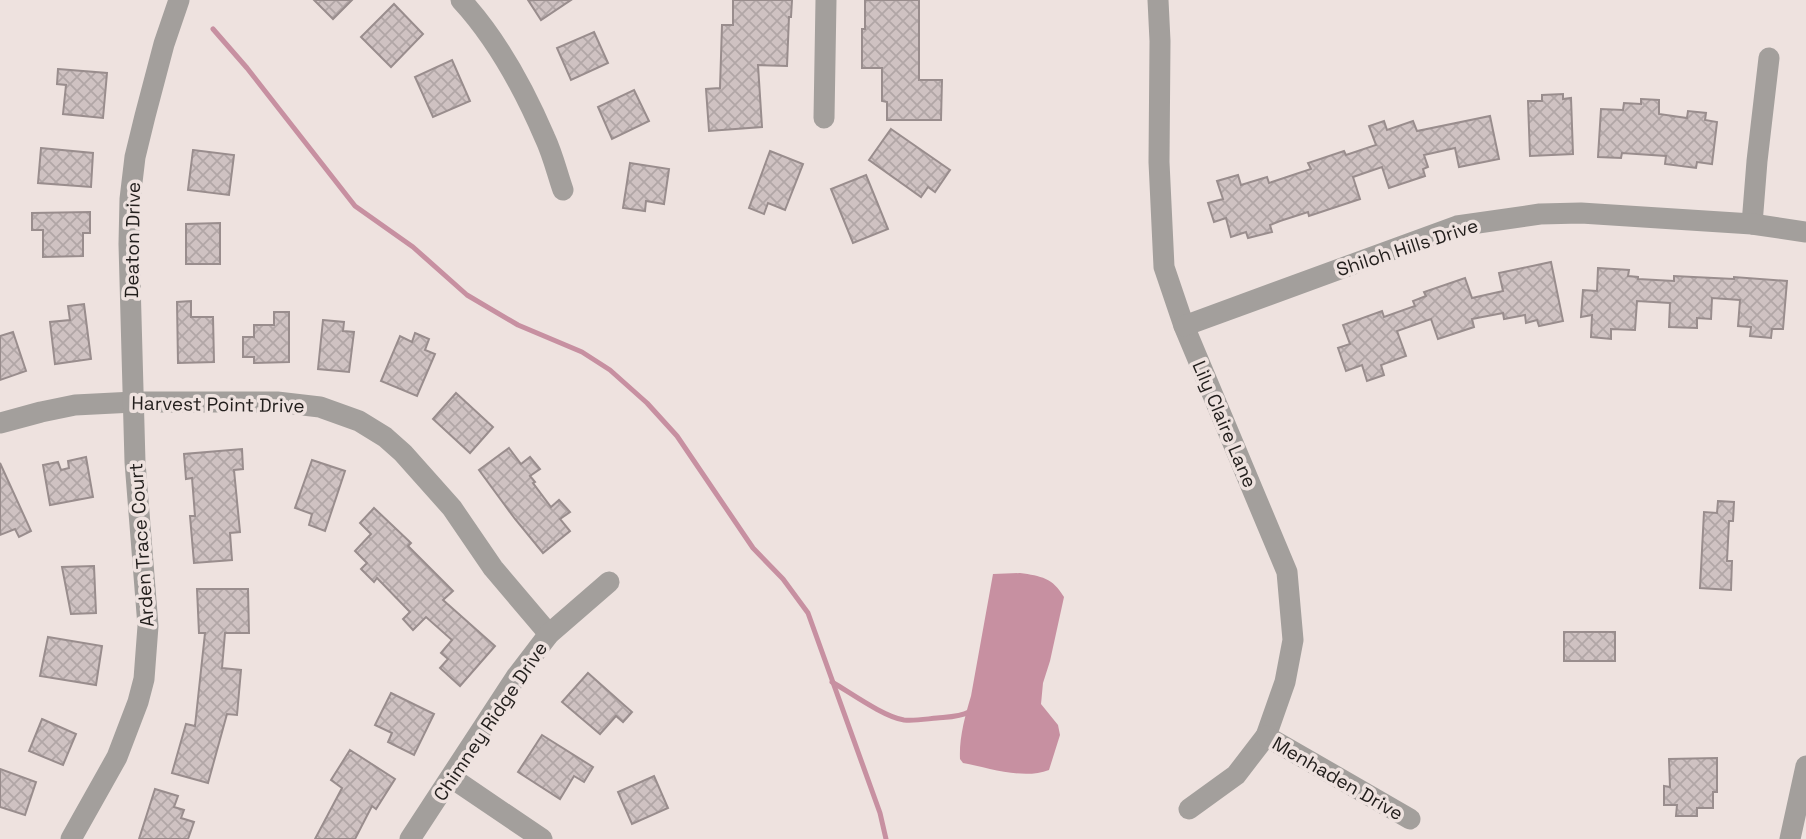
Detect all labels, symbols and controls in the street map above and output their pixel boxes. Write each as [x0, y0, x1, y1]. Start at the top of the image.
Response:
street label: Deaton Drive [119, 182, 146, 298]
street label: Shiloh Hills Drive [1333, 213, 1481, 282]
street label: Lily Claire Lane [1187, 357, 1263, 492]
street label: Harvest Point Drive [131, 390, 305, 419]
street label: Arden Trace Court [123, 462, 160, 628]
street label: Chimney Ridge Drive [428, 637, 553, 806]
street label: Menhaden Drive [1268, 731, 1408, 826]

